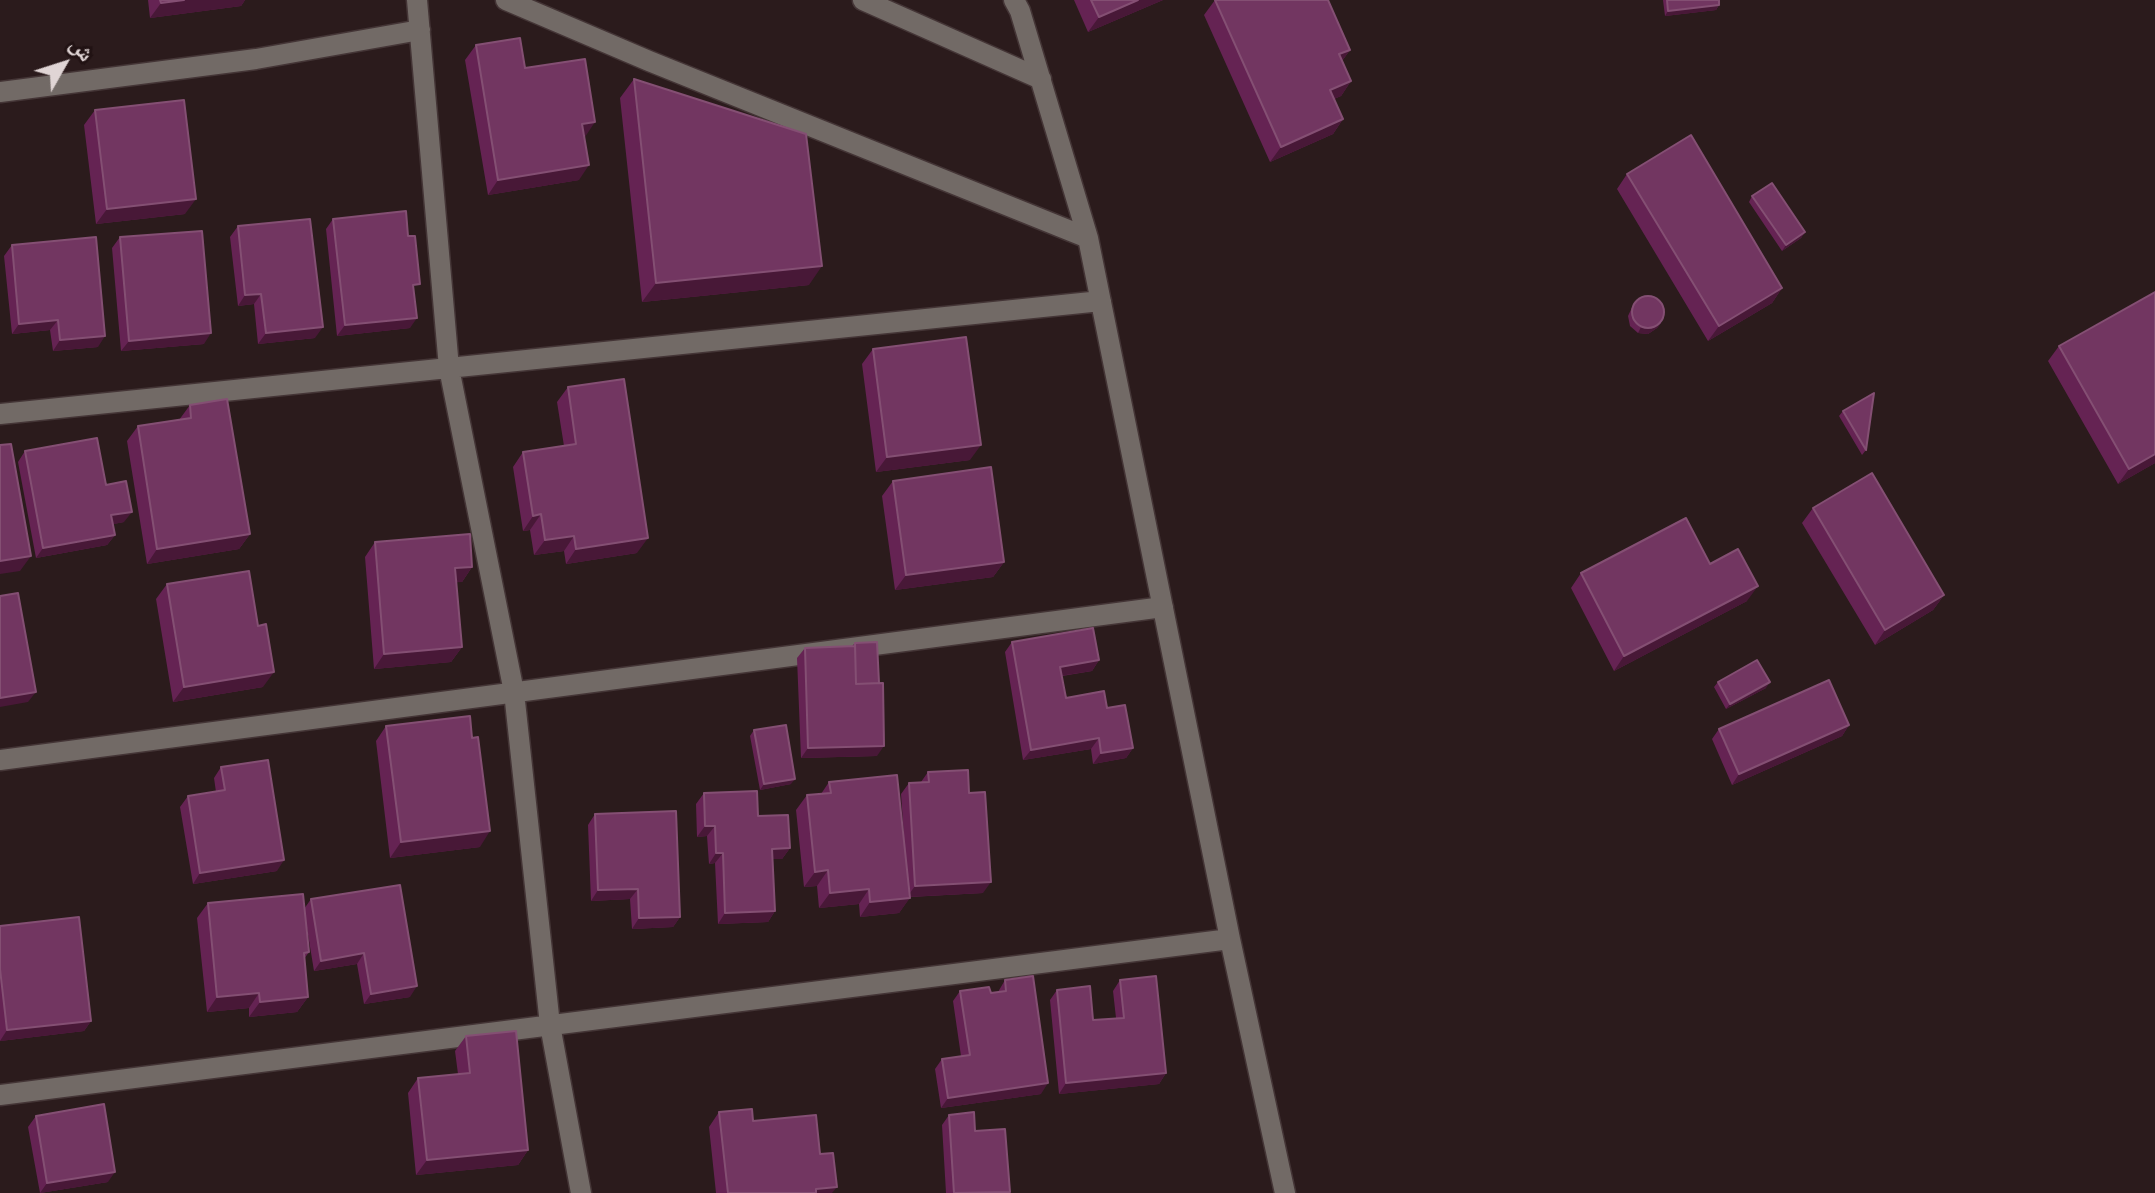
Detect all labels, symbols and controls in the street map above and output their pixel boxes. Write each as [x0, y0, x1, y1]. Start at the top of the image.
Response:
north arrow [24, 24, 104, 104]
text: ش [65, 31, 101, 66]

